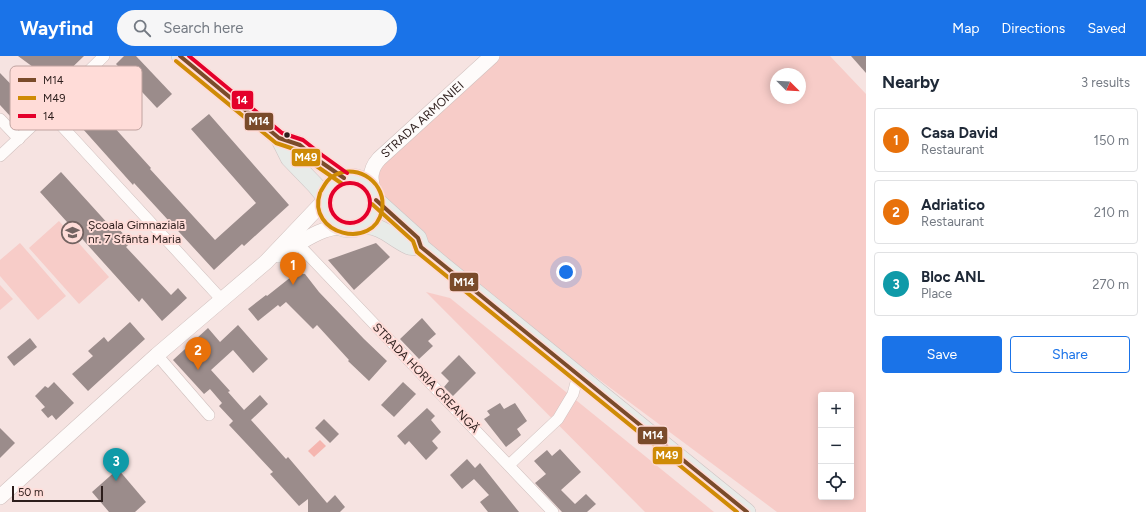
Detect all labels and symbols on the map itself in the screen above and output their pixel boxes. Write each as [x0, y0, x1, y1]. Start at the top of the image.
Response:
legend [10, 66, 142, 130]
north arrow [770, 68, 806, 104]
text: M14 [43, 74, 64, 87]
street label: STRADA ARMONIEI [378, 78, 467, 161]
line badge: 14 [231, 90, 254, 110]
text: M49 [43, 92, 65, 105]
text: 14 [236, 94, 248, 107]
text: 14 [43, 110, 55, 123]
line badge: M14 [244, 112, 274, 131]
text: M14 [248, 115, 270, 128]
unlabelled marker [282, 130, 292, 140]
line badge: M49 [291, 148, 321, 167]
text: M49 [295, 151, 317, 164]
place label: Școala Gimnazială nr. 7 Sfânta Maria [88, 218, 185, 246]
school or university icon: Școala Gimnazială nr. 7 Sfânta Maria [59, 219, 85, 245]
pin: 1 [280, 252, 306, 285]
your location [556, 262, 576, 282]
line badge: M14 [449, 272, 479, 292]
text: M14 [453, 276, 475, 289]
street label: STRADA HORIA CREANGĂ [370, 320, 482, 436]
pin: 2 [185, 337, 211, 370]
line badge: M14 [637, 426, 668, 445]
text: M14 [642, 429, 664, 442]
line badge: M49 [652, 446, 683, 465]
pin: 3 [103, 448, 129, 481]
text: M49 [656, 449, 678, 462]
scale bar [12, 484, 103, 503]

